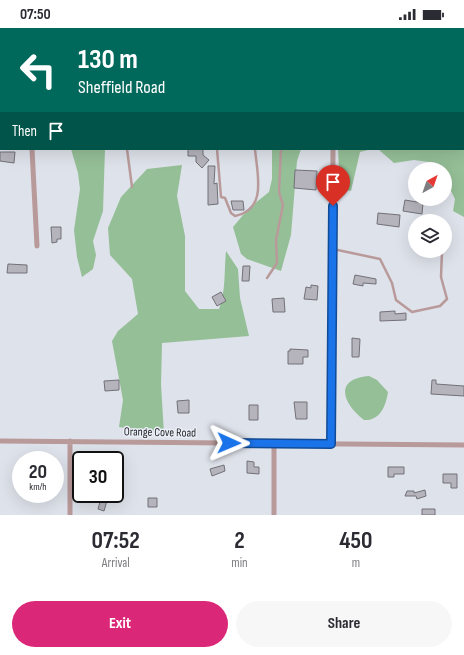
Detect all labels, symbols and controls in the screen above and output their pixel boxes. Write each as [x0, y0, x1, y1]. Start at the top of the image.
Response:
text: 07:50 [20, 5, 51, 24]
text: 130 m [78, 43, 138, 76]
icon: left [12, 44, 64, 96]
text: Sheffield Road [78, 77, 165, 98]
icon: arrive [45, 120, 67, 142]
text: Then [12, 122, 37, 141]
north arrow [408, 162, 452, 206]
map controls [408, 162, 452, 258]
pin [316, 165, 350, 206]
icon: arrive [322, 171, 344, 193]
button: layers [408, 214, 452, 258]
position arrow [208, 422, 250, 464]
street label: Orange Cove Road [124, 424, 196, 441]
speed limit sign: 30 [72, 451, 124, 503]
text: 20 [29, 460, 47, 484]
text: km/h [29, 481, 47, 493]
text: 07:52 [92, 526, 140, 555]
text: 2 [234, 526, 245, 555]
text: 450 [339, 526, 372, 555]
text: Arrival [102, 555, 130, 571]
text: min [231, 555, 248, 571]
text: m [352, 555, 360, 571]
button: Exit [12, 601, 228, 647]
button: Share [236, 601, 452, 647]

